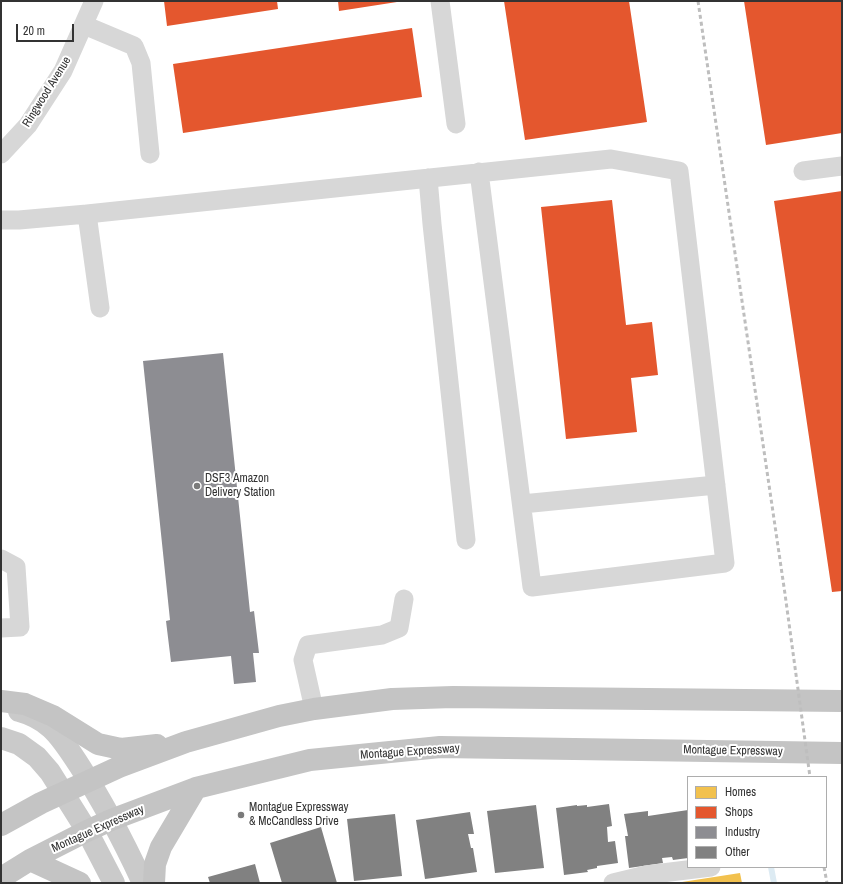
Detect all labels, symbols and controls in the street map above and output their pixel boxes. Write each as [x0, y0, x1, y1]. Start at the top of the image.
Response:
scale bar [18, 16, 76, 42]
text: 20 m [23, 23, 45, 39]
street label: Ringwood Avenue [20, 54, 74, 130]
place label: DSF3 Amazon Delivery Station [205, 472, 275, 500]
marker: DSF3 Amazon Delivery Station [192, 481, 202, 491]
street label: Montague Expressway [360, 741, 460, 763]
street label: Montague Expressway [683, 743, 783, 759]
legend [687, 776, 827, 868]
text: Homes [725, 784, 756, 800]
place label: Montague Expressway & McCandless Drive [249, 801, 349, 829]
street label: Montague Expressway [50, 802, 146, 856]
text: Shops [725, 804, 753, 820]
marker: Montague Expressway & McCandless Drive [236, 810, 246, 820]
text: Industry [725, 824, 760, 840]
text: Other [725, 844, 750, 860]

